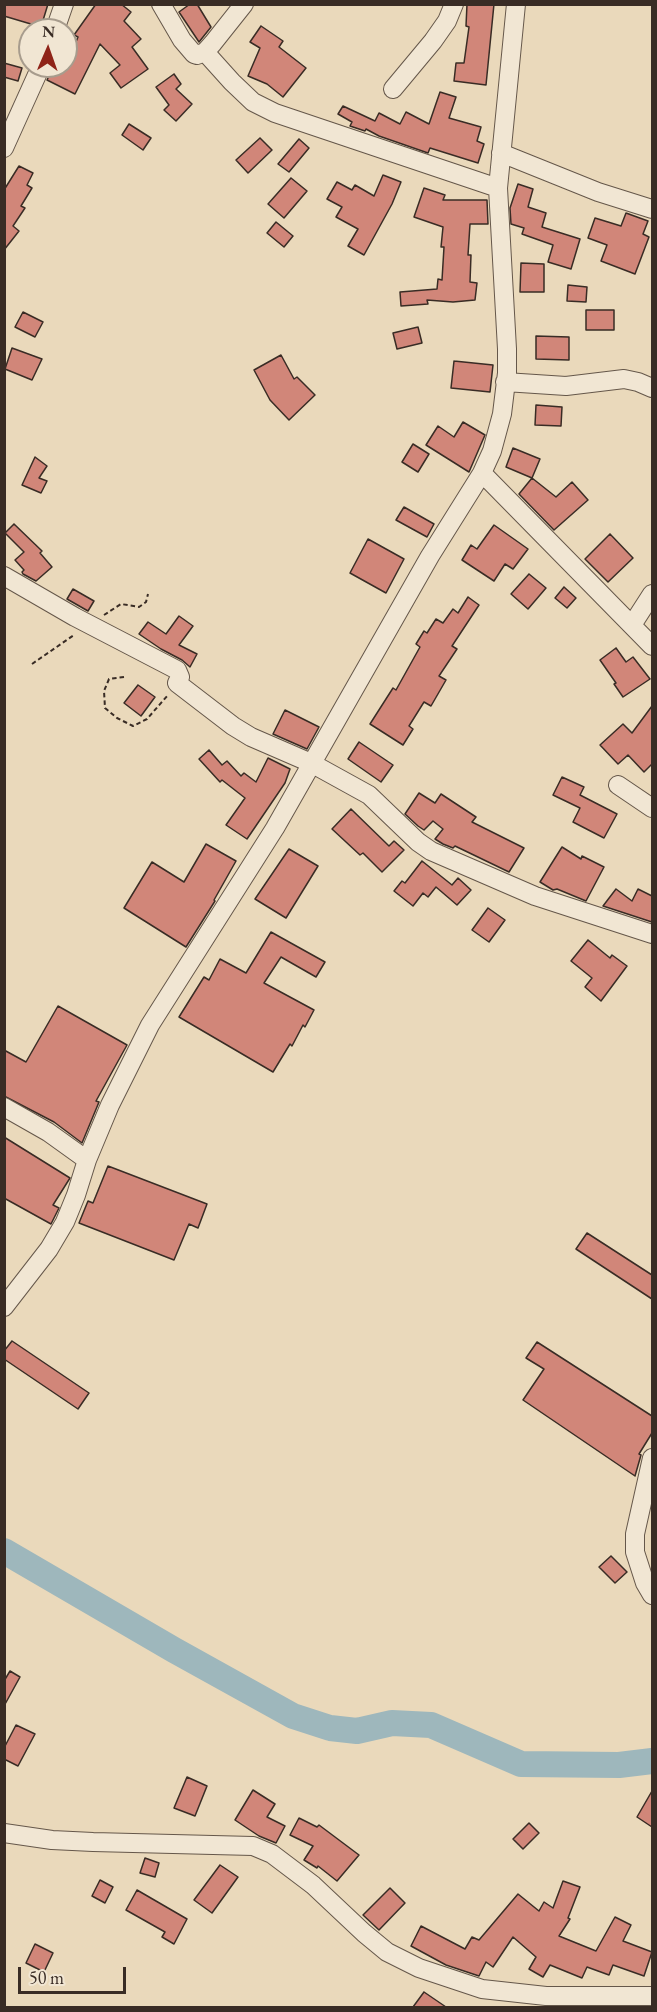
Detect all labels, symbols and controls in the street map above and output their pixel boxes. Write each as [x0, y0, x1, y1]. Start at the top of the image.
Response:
north arrow [18, 18, 78, 78]
text: N [42, 21, 55, 42]
scale bar [21, 1955, 129, 1993]
text: 50 m [29, 1966, 64, 1989]

